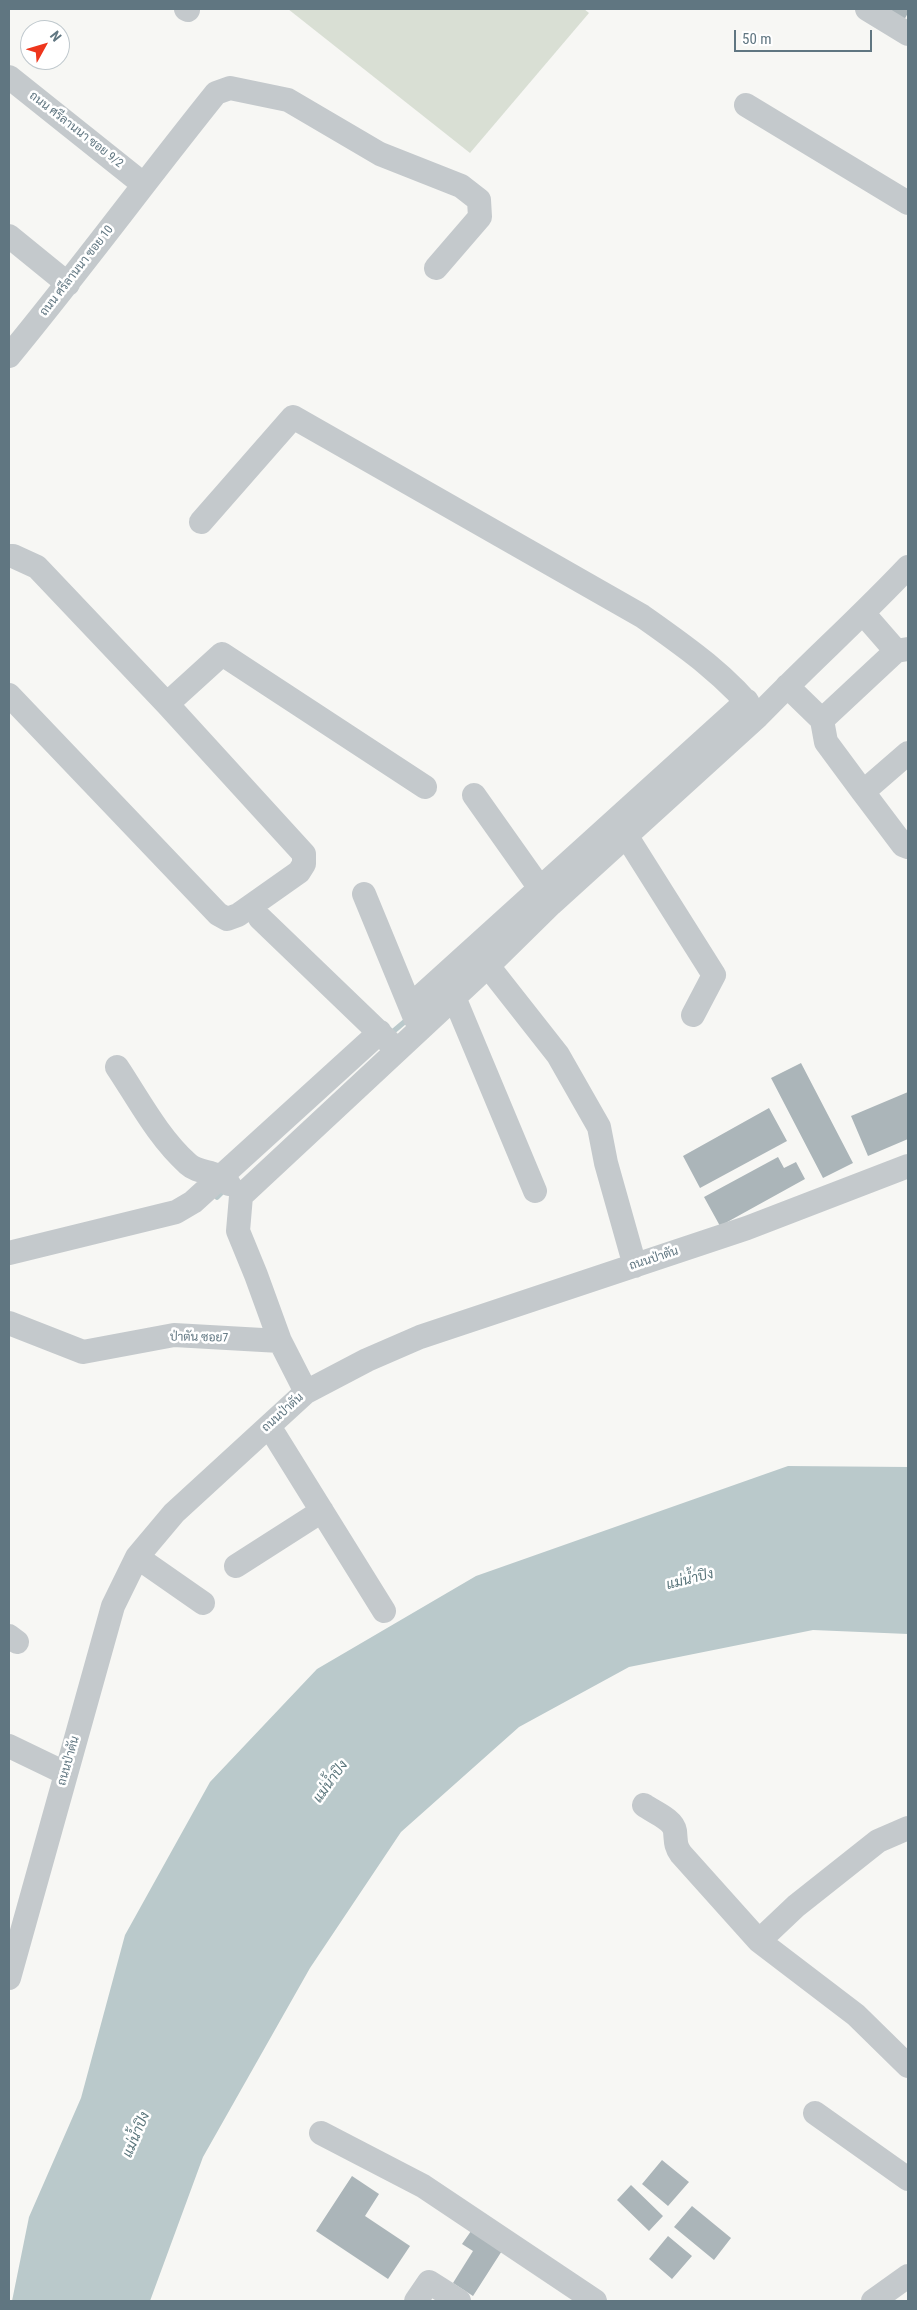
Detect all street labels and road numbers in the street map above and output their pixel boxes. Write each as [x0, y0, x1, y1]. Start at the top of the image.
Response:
street label: ถนน ศรีลานนา ซอย 9/2 [26, 89, 126, 171]
street label: ถนน ศรีลานนา ซอย 10 [37, 223, 117, 319]
street label: ถนนป่าตัน [628, 1244, 680, 1274]
street label: ป่าตัน ซอย7 [170, 1330, 228, 1346]
street label: ถนนป่าตัน [259, 1391, 307, 1435]
street label: ถนนป่าตัน [55, 1735, 83, 1787]

